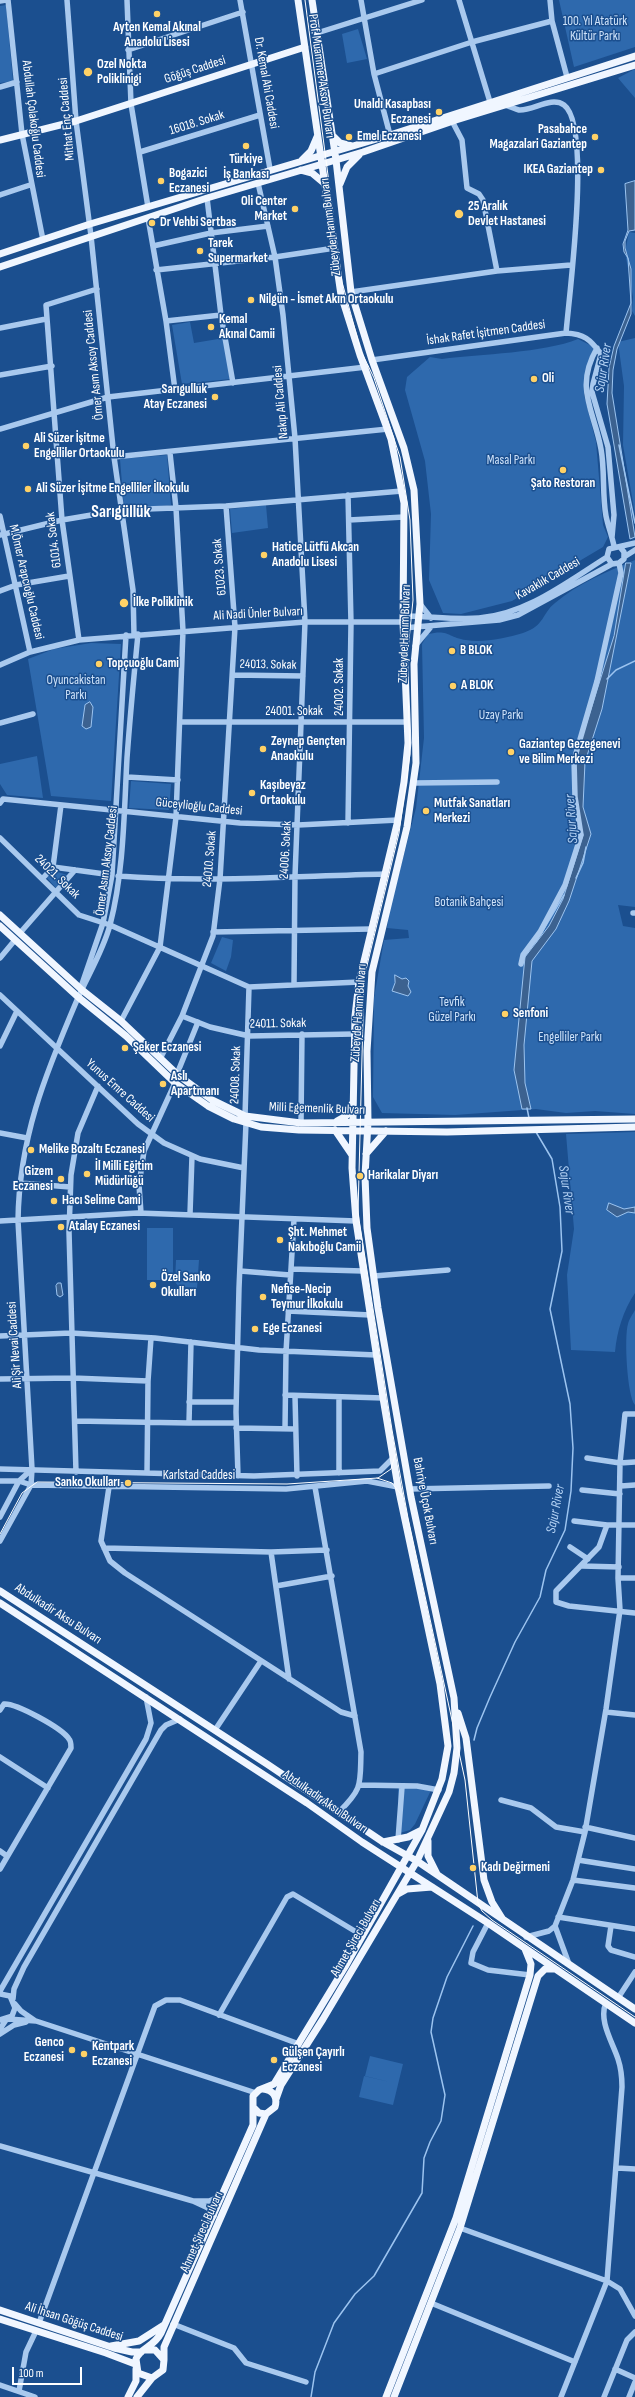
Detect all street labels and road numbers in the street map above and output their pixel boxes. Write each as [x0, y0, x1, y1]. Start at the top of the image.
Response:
street label: Prof. Muammer Aksoy Bulvarı [305, 13, 337, 139]
street label: Dr. Kemal Ahi Caddesi [250, 36, 282, 130]
street label: Göğüş Caddesi [162, 53, 228, 87]
street label: Abdullah Çolakoğlu Caddesi [18, 60, 48, 178]
street label: Mithat Enç Caddesi [56, 77, 78, 161]
street label: 16018. Sokak [168, 107, 226, 139]
street label: Zübeyde Hanım Bulvarı [317, 177, 345, 277]
street label: Ömer Asım Aksoy Caddesi [80, 309, 108, 421]
street label: İshak Rafet İşitmen Caddesi [426, 317, 546, 349]
street label: Nakıp Ali Caddesi [270, 365, 292, 439]
street label: 61014. Sokak [43, 511, 65, 569]
street label: M.Ömer Arapcıoğlu Caddesi [5, 523, 47, 641]
street label: 61023. Sokak [210, 538, 230, 596]
street label: Kavaklık Caddesi [513, 554, 583, 604]
street label: Zübeyde Hanım Bulvarı [395, 585, 415, 683]
street label: Ali Nadi Ünler Bulvarı [213, 604, 303, 624]
street label: 24013. Sokak [239, 657, 297, 673]
street label: 24002. Sokak [332, 658, 348, 716]
street label: 24001. Sokak [265, 704, 323, 720]
street label: Güceylioğlu Caddesi [155, 795, 243, 819]
street label: Ömer Asım Aksoy Caddesi [93, 805, 121, 917]
street label: 24006. Sokak [277, 821, 295, 879]
street label: 24010. Sokak [200, 830, 220, 888]
street label: 24021. Sokak [31, 852, 83, 902]
street label: Zübeyde Hanım Bulvarı [348, 963, 370, 1063]
street label: 24011. Sokak [250, 1016, 306, 1032]
street label: 24008. Sokak [227, 1046, 245, 1104]
street label: Yunus Emre Caddesi [83, 1056, 157, 1126]
street label: Milli Egemenlik Bulvarı [269, 1100, 365, 1118]
street label: Ali Şir Nevai Caddesi [4, 1301, 26, 1389]
street label: Bahriye Üçok Bulvarı [409, 1456, 441, 1546]
street label: Karlstad Caddesi [163, 1468, 235, 1484]
street label: Abdulkadir Aksu Bulvarı [12, 1580, 104, 1648]
street label: Abdulkadir Aksu Bulvarı [279, 1767, 371, 1837]
street label: Ahmet Şireci Bulvarı [328, 1896, 384, 1980]
street label: Ahmet Şireci Bulvarı [177, 2189, 227, 2275]
street label: Ali İhsan Göğüş Caddesi [23, 2299, 125, 2345]

